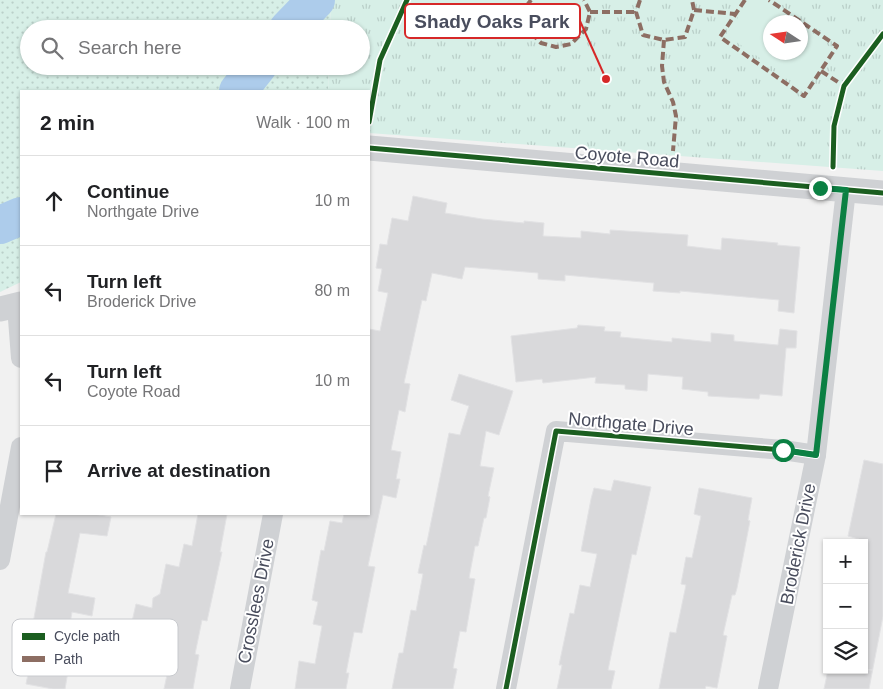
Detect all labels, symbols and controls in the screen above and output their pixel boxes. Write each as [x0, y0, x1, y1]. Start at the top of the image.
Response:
callout: Shady Oaks Park [405, 4, 580, 38]
text: Shady Oaks Park [414, 11, 570, 32]
north arrow [763, 15, 808, 60]
search box [20, 20, 370, 75]
icon: search [38, 34, 66, 62]
text: Search here [78, 37, 182, 58]
text: 2 min [40, 111, 95, 134]
text: Walk · 100 m [256, 114, 350, 131]
street label: Coyote Road [574, 142, 680, 172]
route end [809, 177, 832, 200]
text: Continue [87, 181, 169, 202]
icon: ahead [40, 187, 68, 215]
text: 10 m [314, 192, 350, 209]
text: Northgate Drive [87, 203, 199, 220]
text: Turn left [87, 271, 162, 292]
icon: left [40, 277, 68, 305]
text: 80 m [314, 282, 350, 299]
text: Broderick Drive [87, 293, 196, 310]
text: Turn left [87, 361, 162, 382]
icon: left [40, 367, 68, 395]
text: 10 m [314, 372, 350, 389]
text: Coyote Road [87, 383, 180, 400]
street label: Northgate Drive [567, 409, 695, 439]
route start [772, 439, 795, 462]
icon: arrive [40, 457, 68, 485]
text: Arrive at destination [87, 460, 271, 481]
street label: Broderick Drive [776, 482, 820, 606]
street label: Crosslees Drive [234, 537, 278, 665]
map controls [823, 539, 868, 674]
button: + [823, 539, 868, 584]
button: − [823, 584, 868, 629]
legend [12, 619, 178, 676]
text: Cycle path [54, 628, 120, 644]
button: layers [823, 629, 868, 674]
text: Path [54, 651, 83, 667]

